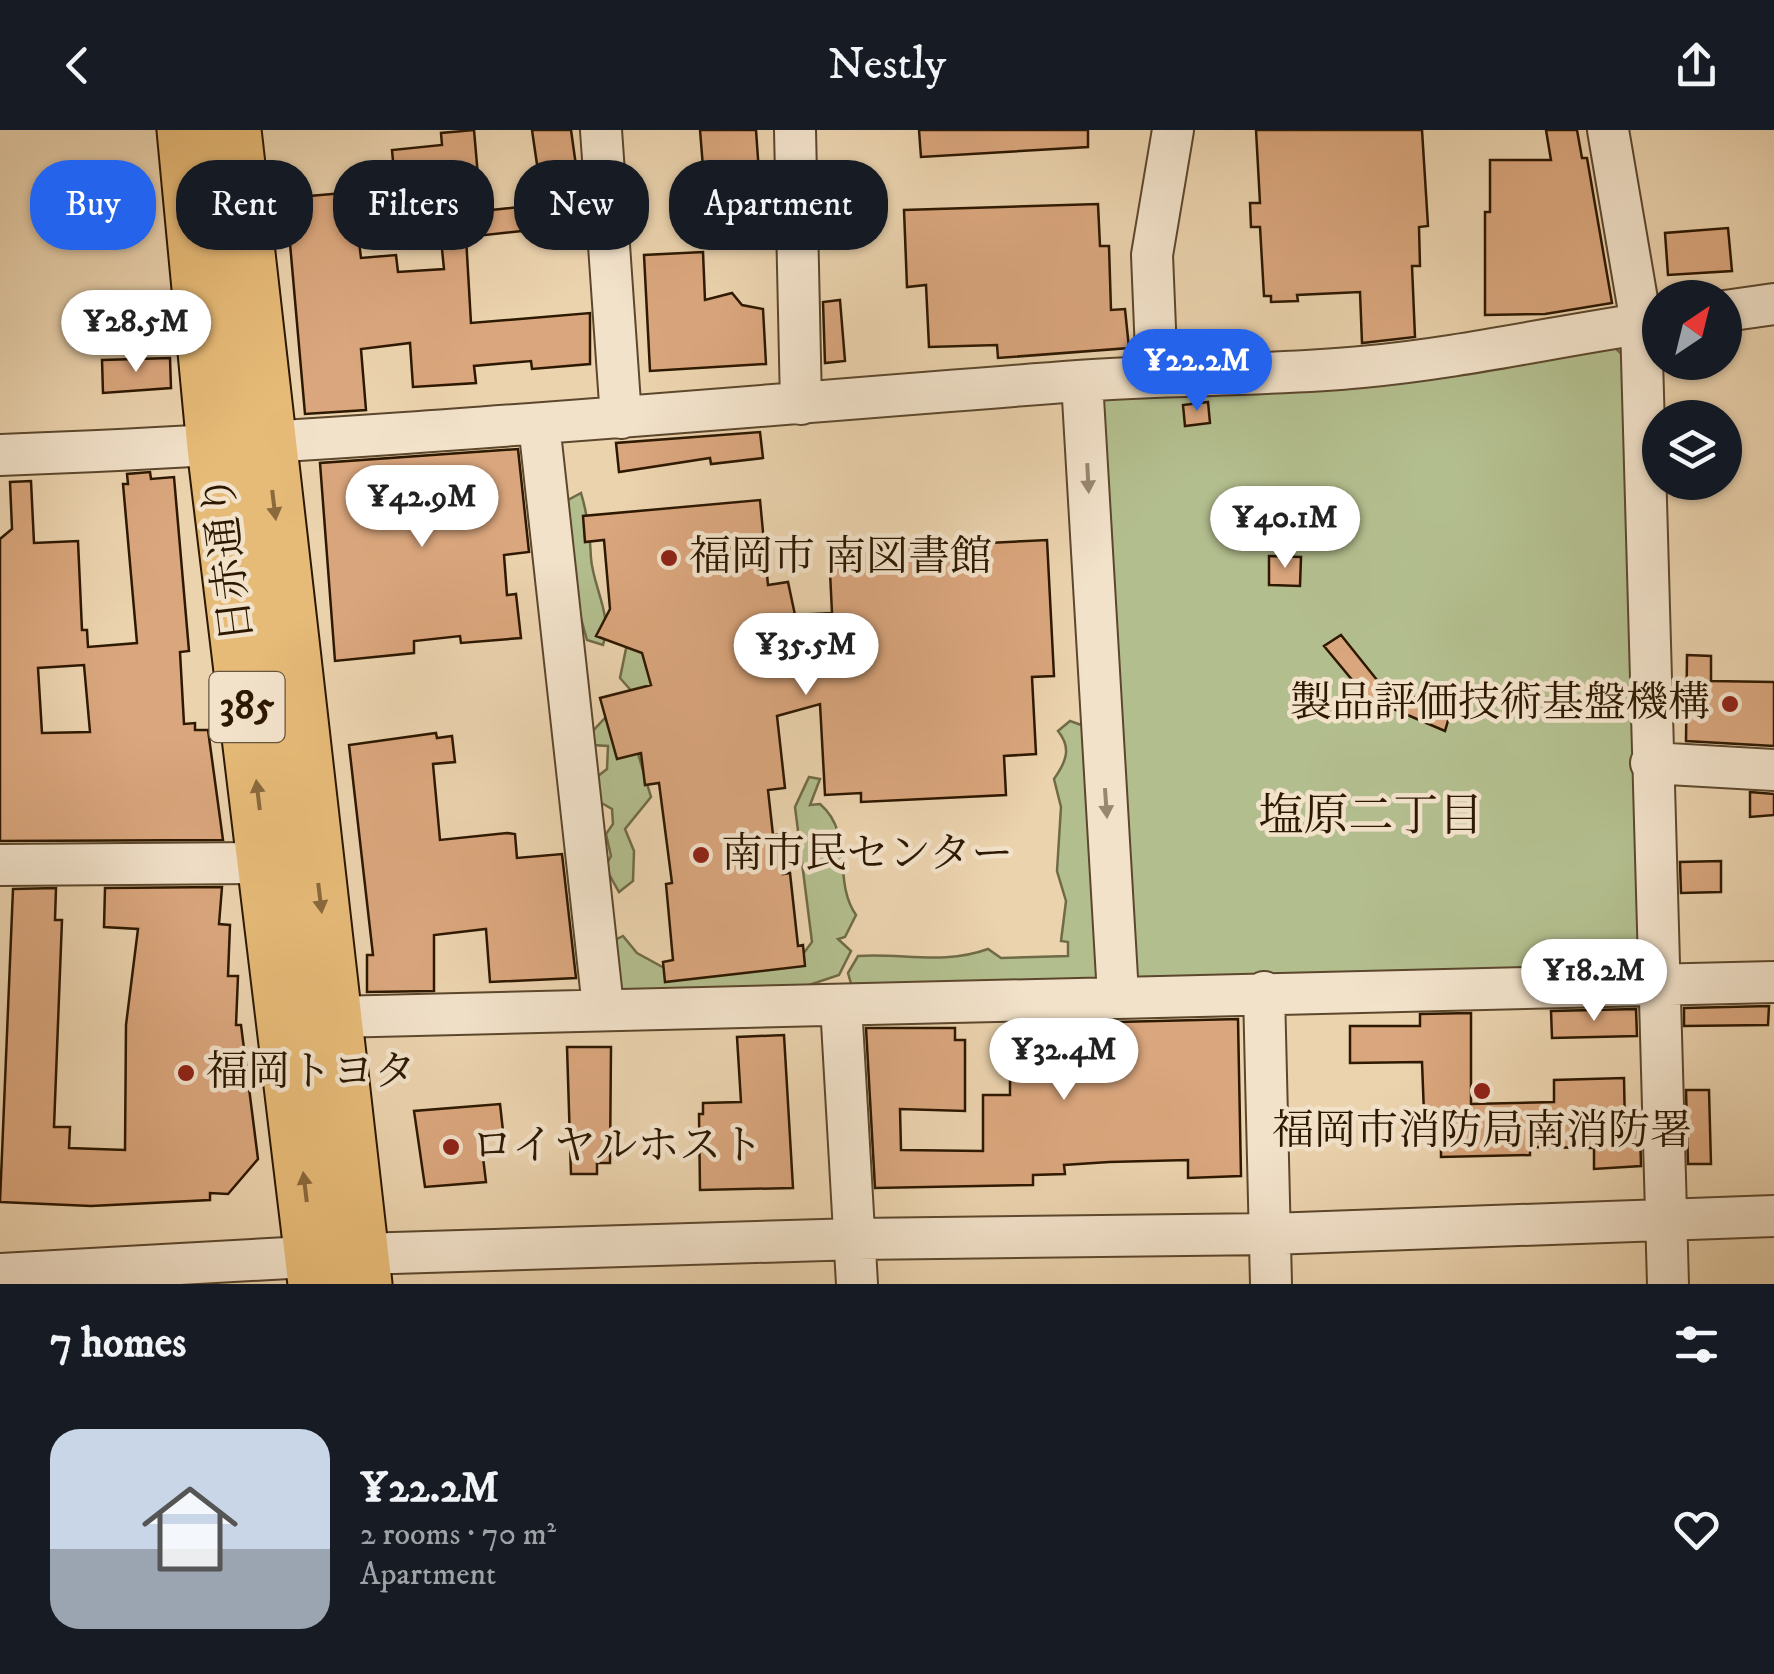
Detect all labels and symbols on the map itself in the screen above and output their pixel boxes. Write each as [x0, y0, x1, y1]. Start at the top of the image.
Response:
north arrow [1642, 280, 1742, 380]
pin: ¥28.5M [55, 290, 217, 375]
pin: ¥22.2M [1116, 329, 1278, 414]
one-way arrow [1080, 463, 1096, 495]
pin: ¥42.9M [341, 465, 503, 550]
street label: 日赤通り [193, 471, 265, 645]
pin: ¥40.1M [1204, 486, 1366, 571]
one-way arrow [266, 490, 282, 522]
place label: 福岡市 南図書館 [689, 532, 992, 584]
marker: 福岡市 南図書館 [658, 547, 680, 569]
pin: ¥35.5M [725, 613, 887, 698]
road number: 385 [210, 672, 284, 742]
place label: 製品評価技術基盤機構 [1290, 678, 1710, 730]
marker: 製品評価技術基盤機構 [1719, 693, 1741, 715]
one-way arrow [250, 779, 266, 810]
one-way arrow [1098, 787, 1114, 819]
district label: 塩原二丁目 [1258, 789, 1484, 845]
place label: 南市民センター [721, 829, 1013, 881]
marker: 南市民センター [690, 844, 712, 866]
one-way arrow [312, 882, 328, 914]
pin: ¥18.2M [1513, 939, 1675, 1024]
pin: ¥32.4M [983, 1018, 1145, 1103]
place label: 福岡トヨタ [206, 1047, 416, 1099]
marker: 福岡トヨタ [175, 1062, 197, 1084]
marker: 福岡市消防局南消防署 [1471, 1080, 1493, 1102]
place label: 福岡市消防局南消防署 [1272, 1106, 1692, 1158]
place label: ロイヤルホスト [471, 1121, 763, 1173]
marker: ロイヤルホスト [440, 1136, 462, 1158]
one-way arrow [297, 1171, 313, 1203]

